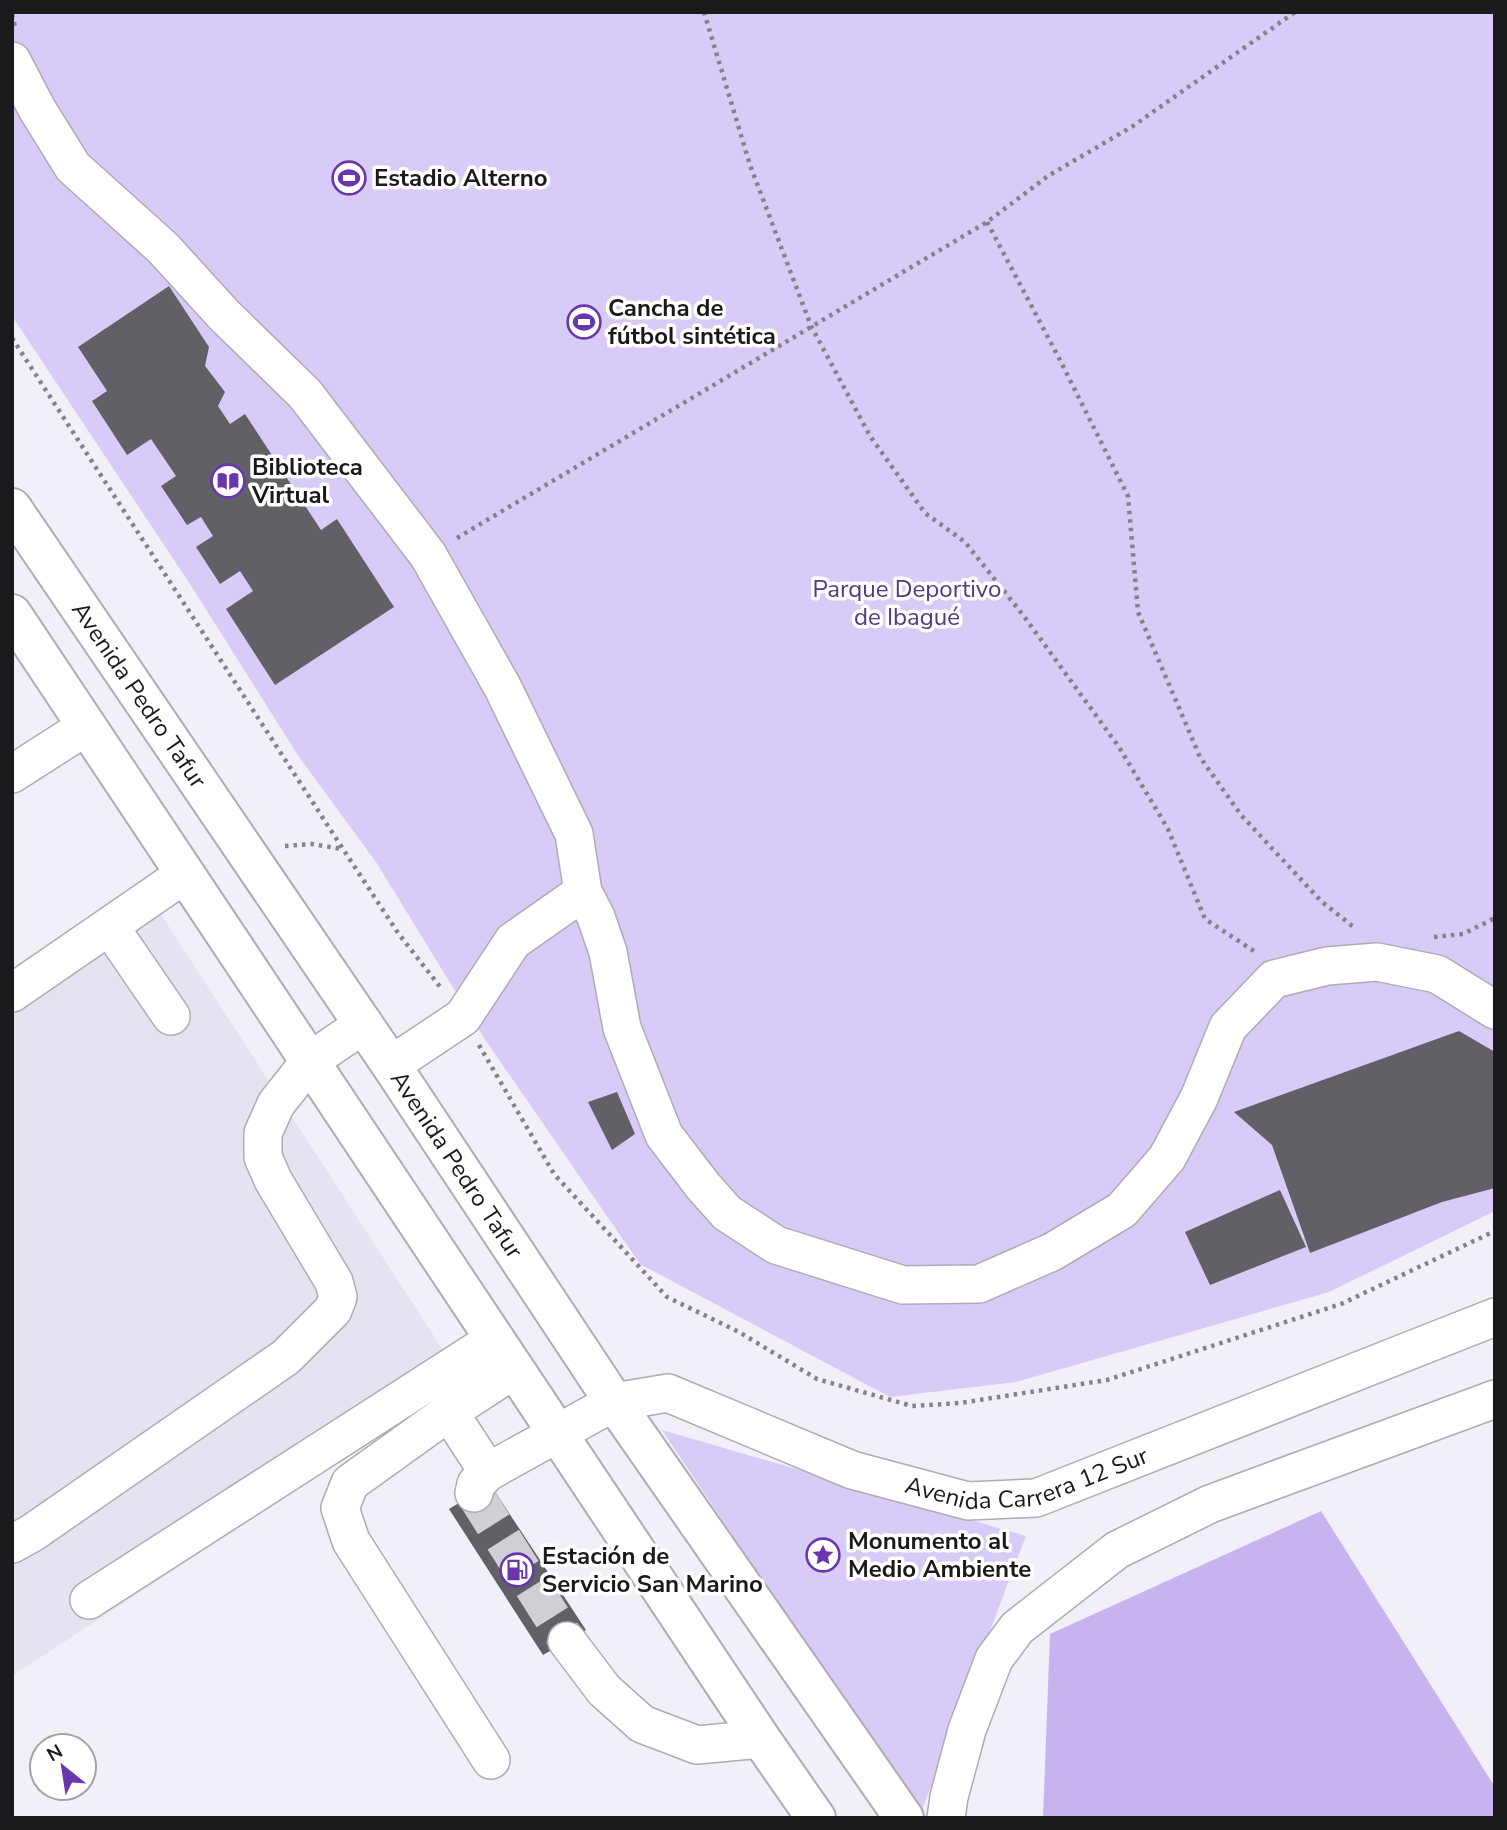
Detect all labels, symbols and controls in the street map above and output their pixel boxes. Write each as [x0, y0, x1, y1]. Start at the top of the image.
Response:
sports icon: Estadio Alterno [330, 159, 368, 197]
place label: Estadio Alterno [374, 162, 548, 194]
place label: Cancha de fútbol sintética [608, 292, 776, 352]
sports icon: Cancha de fútbol sintética [565, 303, 603, 341]
place label: Biblioteca Virtual [251, 451, 363, 511]
library icon: Biblioteca Virtual [209, 462, 247, 500]
park label: Parque Deportivo de Ibagué [813, 573, 1001, 633]
street label: Avenida Pedro Tafur [64, 595, 214, 795]
street label: Avenida Pedro Tafur [383, 1064, 531, 1265]
street label: Avenida Carrera 12 Sur [902, 1439, 1153, 1517]
place label: Monumento al Medio Ambiente [848, 1525, 1031, 1585]
place icon: Monumento al Medio Ambiente [804, 1536, 842, 1574]
place label: Estación de Servicio San Marino [542, 1540, 763, 1600]
fuel station icon: Estación de Servicio San Marino [498, 1551, 536, 1589]
north arrow [28, 1732, 98, 1802]
text: N [42, 1738, 68, 1768]

